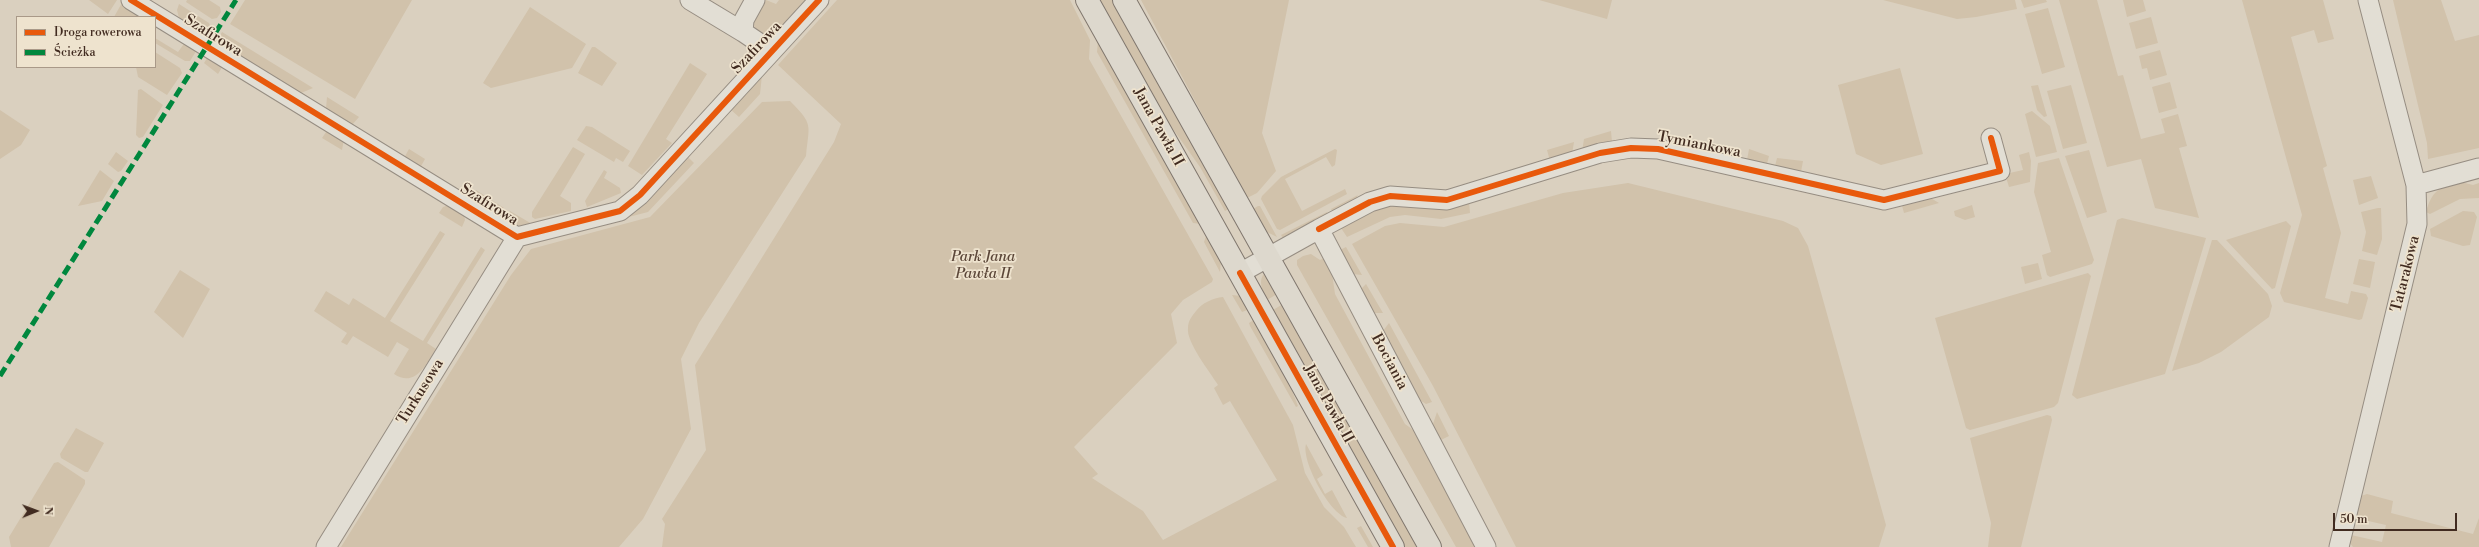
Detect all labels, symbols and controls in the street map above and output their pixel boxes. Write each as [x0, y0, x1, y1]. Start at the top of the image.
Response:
street label: Szafirowa [181, 11, 245, 61]
legend [16, 16, 156, 68]
street label: Szafirowa [728, 18, 786, 78]
text: Droga rowerowa [54, 25, 142, 40]
text: Ścieżka [54, 45, 95, 60]
street label: Jana Pawła II [1129, 84, 1187, 170]
street label: Tymiankowa [1656, 128, 1742, 162]
street label: Szafirowa [457, 180, 521, 230]
street label: Tatarakowa [2388, 234, 2424, 314]
park label: Park Jana Pawła II [951, 248, 1015, 283]
street label: Bociania [1367, 331, 1411, 393]
street label: Turkusowa [394, 356, 448, 428]
street label: Jana Pawła II [1299, 361, 1357, 447]
north arrow [16, 491, 56, 531]
scale bar [2335, 505, 2459, 531]
text: N [41, 506, 55, 515]
text: 50 m [2340, 512, 2368, 527]

